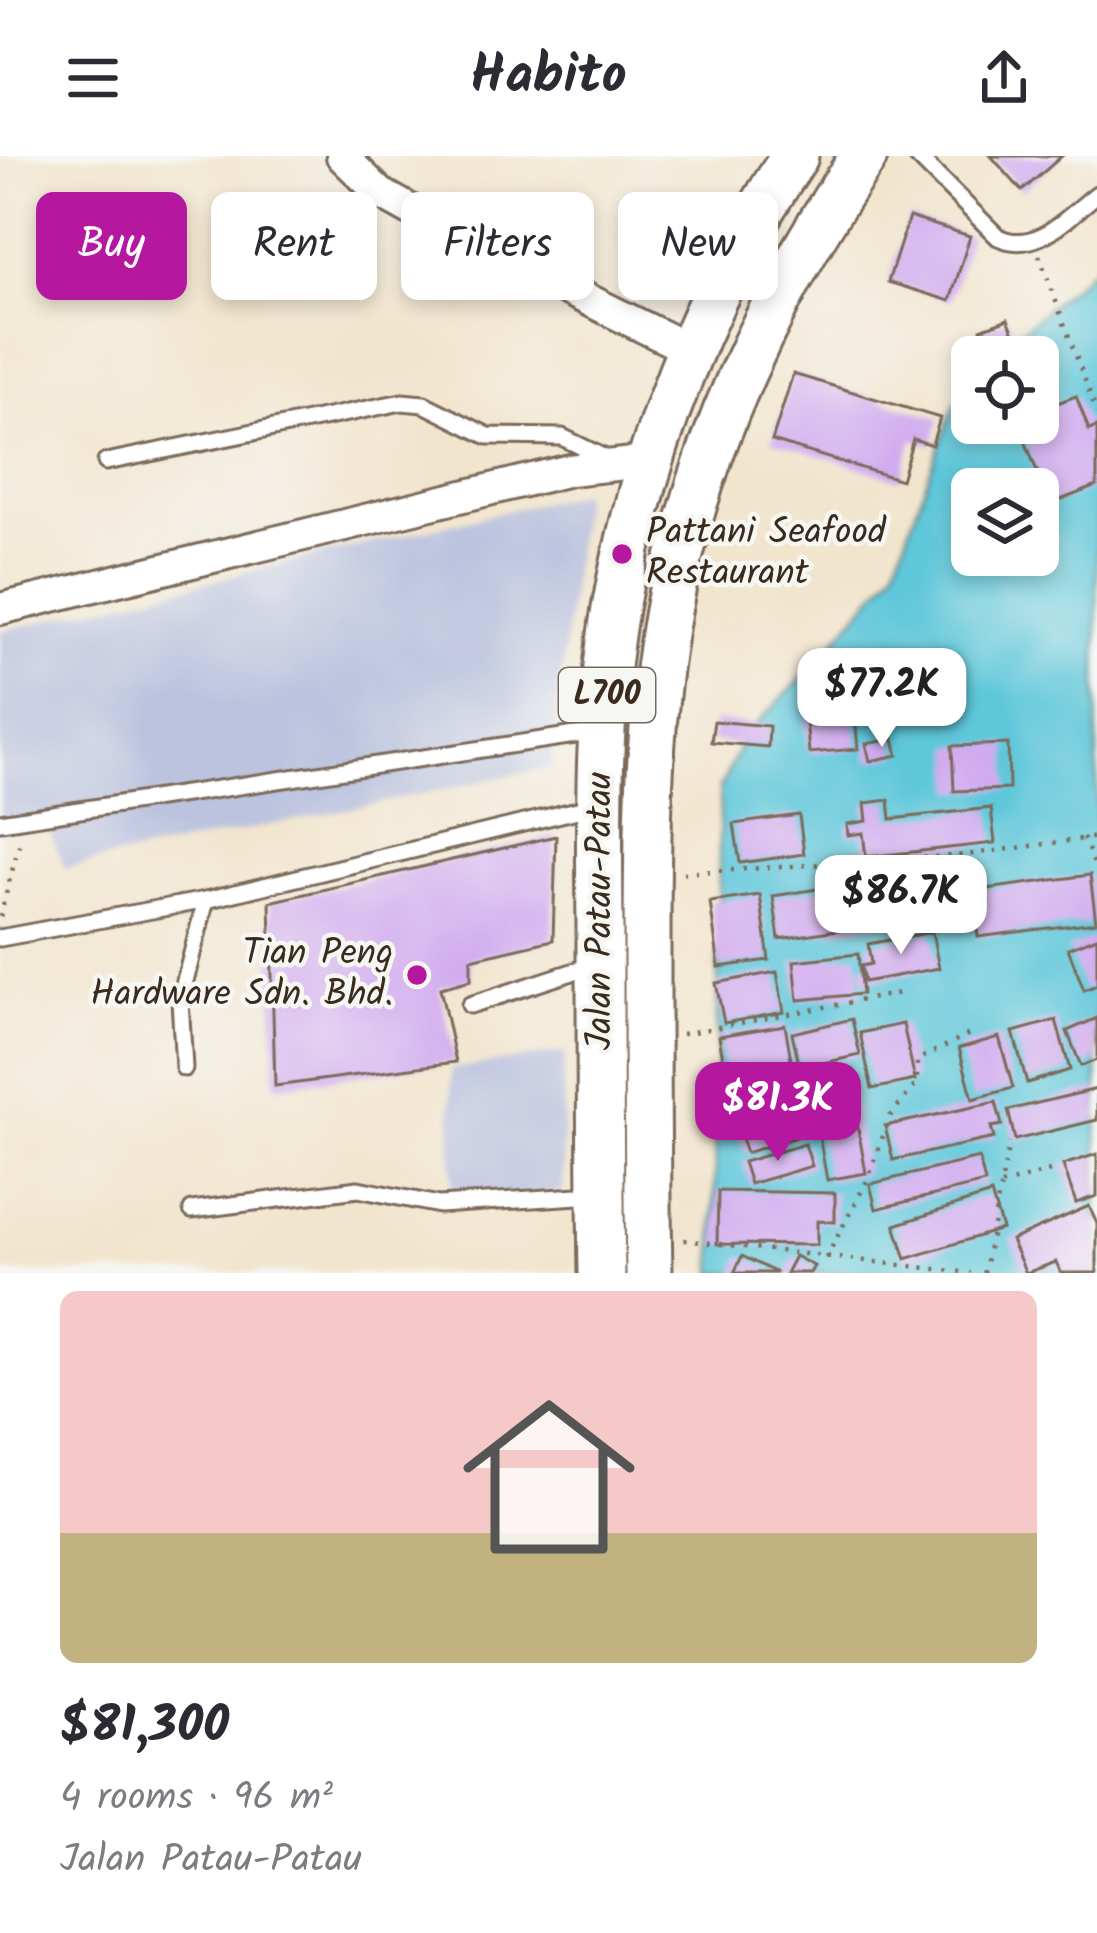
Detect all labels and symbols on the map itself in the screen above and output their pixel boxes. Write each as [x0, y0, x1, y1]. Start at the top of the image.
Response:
place label: Pattani Seafood Restaurant [646, 505, 887, 603]
marker: Pattani Seafood Restaurant [609, 541, 635, 567]
pin: $77.2K [784, 648, 980, 750]
road number: L700 [559, 668, 655, 722]
street label: Jalan Patau-Patau [573, 772, 630, 1050]
pin: $86.7K [803, 855, 999, 957]
place label: Tian Peng Hardware Sdn. Bhd. [90, 926, 393, 1024]
marker: Tian Peng Hardware Sdn. Bhd. [404, 962, 430, 988]
pin: $81.3K [680, 1062, 876, 1164]

